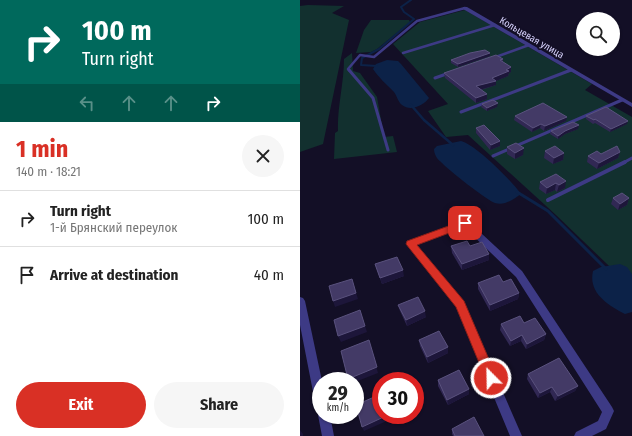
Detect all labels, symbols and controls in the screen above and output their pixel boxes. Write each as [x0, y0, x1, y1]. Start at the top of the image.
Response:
map controls [576, 12, 620, 56]
button: search [576, 12, 620, 56]
text: 100 m [82, 14, 152, 47]
street label: Кольцевая улица [497, 15, 566, 61]
icon: right [16, 16, 68, 68]
text: Turn right [82, 48, 154, 70]
icon: left [76, 92, 98, 114]
icon: ahead [118, 92, 140, 114]
icon: ahead [160, 92, 182, 114]
icon: right [202, 92, 224, 114]
text: 1 min [16, 135, 68, 163]
button: close [242, 135, 284, 177]
text: 140 m · 18:21 [16, 164, 81, 179]
text: Turn right [50, 202, 111, 220]
pin [448, 206, 482, 240]
icon: right [16, 208, 38, 230]
text: 100 m [247, 210, 284, 228]
icon: arrive [454, 212, 476, 234]
text: 1-й Брянский переулок [50, 220, 177, 235]
icon: arrive [16, 264, 38, 286]
text: Arrive at destination [50, 266, 178, 284]
text: 40 m [254, 266, 284, 284]
position arrow [470, 357, 512, 399]
speed limit sign: 30 [372, 372, 424, 424]
text: 29 [328, 381, 348, 405]
button: Exit [16, 382, 146, 428]
button: Share [154, 382, 284, 428]
text: km/h [327, 402, 349, 414]

